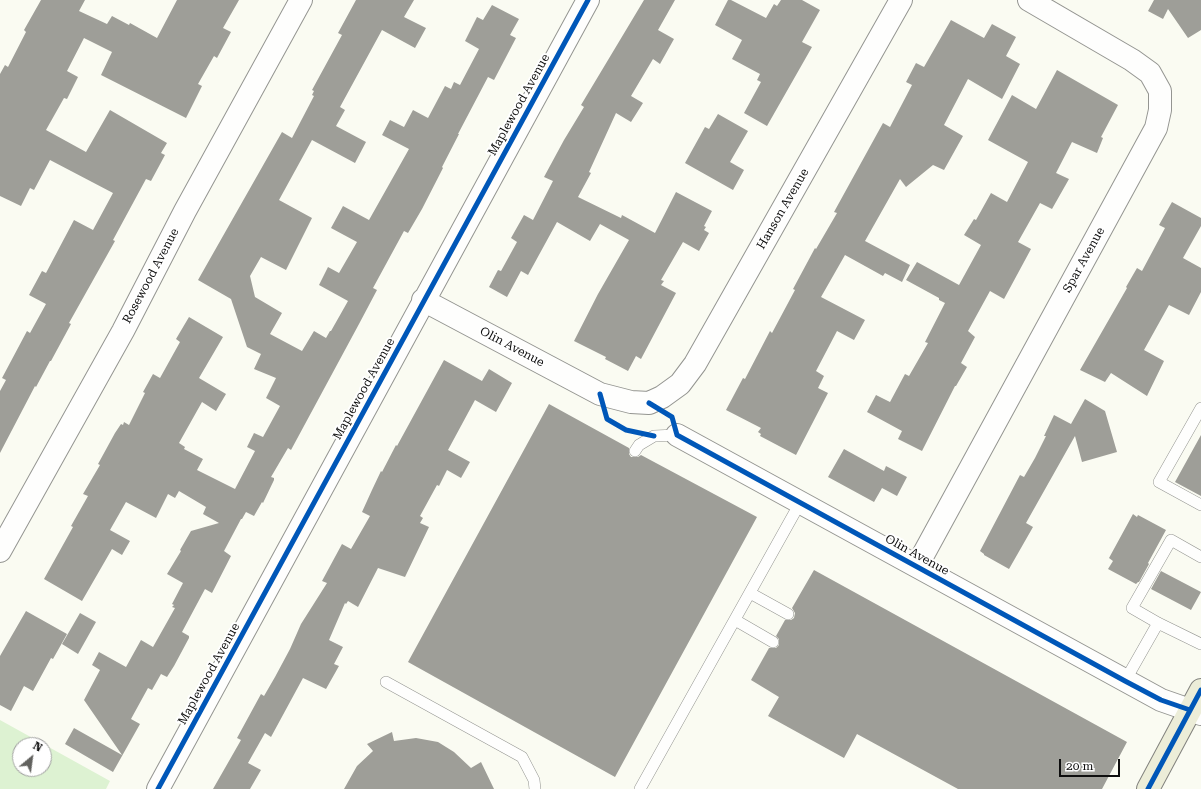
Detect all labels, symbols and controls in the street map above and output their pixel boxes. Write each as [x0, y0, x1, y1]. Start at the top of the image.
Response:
street label: Maplewood Avenue [485, 52, 553, 158]
street label: Hanson Avenue [754, 166, 812, 252]
street label: Spar Avenue [1060, 225, 1108, 295]
street label: Rosewood Avenue [120, 226, 182, 326]
street label: Olin Avenue [477, 324, 547, 370]
street label: Maplewood Avenue [330, 336, 398, 442]
street label: Olin Avenue [883, 532, 951, 578]
street label: Maplewood Avenue [175, 621, 243, 727]
north arrow [12, 737, 52, 777]
text: N [31, 739, 44, 755]
scale bar [1061, 751, 1122, 777]
text: 20 m [1066, 759, 1093, 773]

